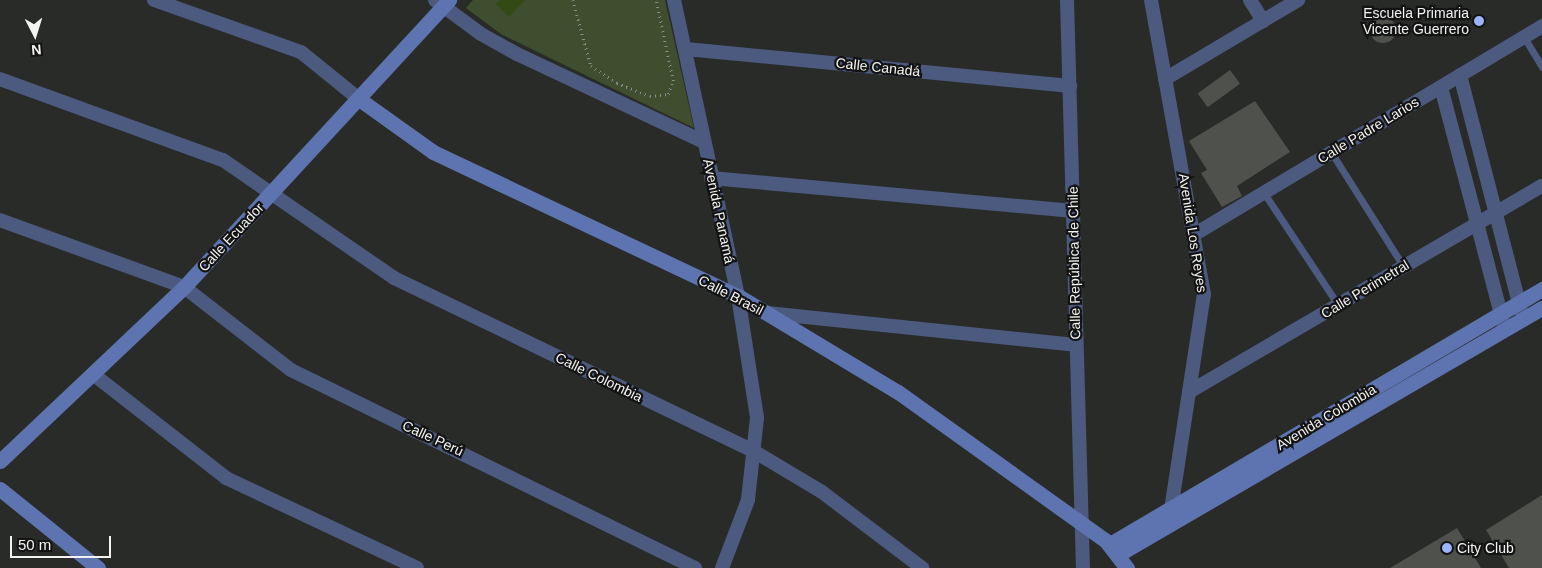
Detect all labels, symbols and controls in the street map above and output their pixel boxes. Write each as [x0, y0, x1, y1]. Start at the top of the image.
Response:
place label: Escuela Primaria Vicente Guerrero [1363, 5, 1469, 38]
north arrow [10, 10, 60, 60]
marker: Escuela Primaria Vicente Guerrero [1473, 15, 1485, 27]
text: N [31, 42, 42, 58]
street label: Calle Canadá [835, 54, 921, 80]
street label: Calle Padre Larios [1314, 93, 1422, 167]
street label: Avenida Panamá [700, 157, 738, 265]
street label: Avenida Los Reyes [1175, 172, 1211, 294]
street label: Calle República de Chile [1064, 186, 1084, 340]
street label: Calle Ecuador [195, 199, 267, 275]
street label: Calle Perimetral [1318, 256, 1412, 322]
street label: Calle Brasil [696, 271, 766, 319]
street label: Calle Colombia [553, 349, 645, 405]
street label: Avenida Colombia [1273, 381, 1379, 453]
street label: Calle Perú [400, 417, 466, 459]
scale bar [12, 526, 114, 558]
text: 50 m [18, 536, 51, 553]
place label: City Club [1457, 540, 1514, 556]
marker: City Club [1441, 542, 1453, 554]

